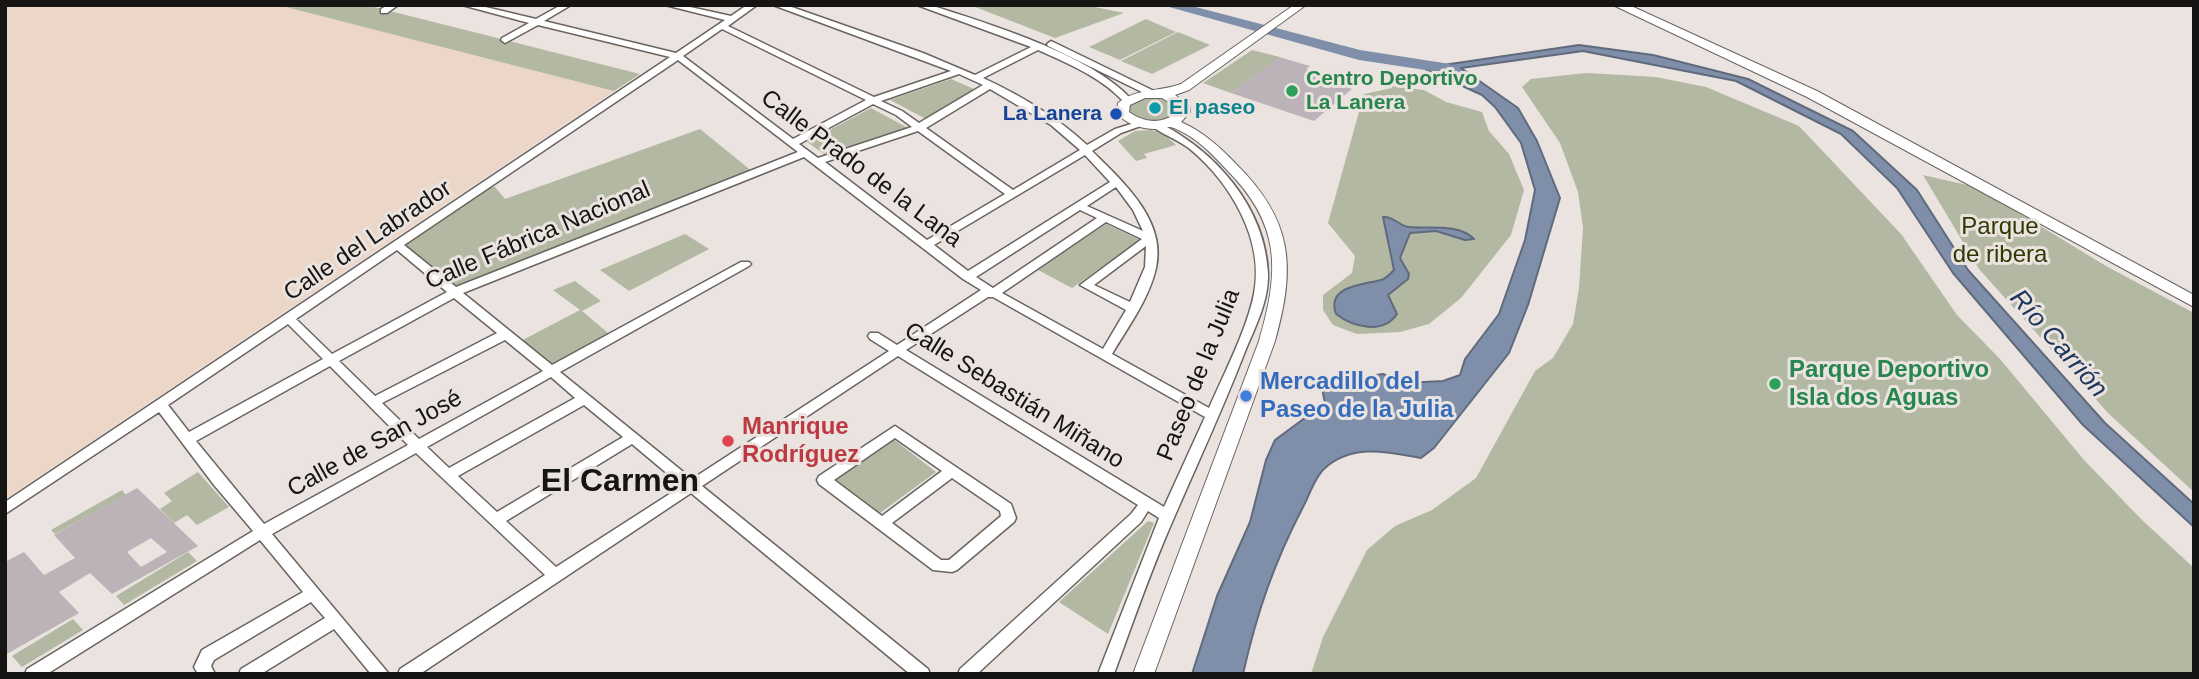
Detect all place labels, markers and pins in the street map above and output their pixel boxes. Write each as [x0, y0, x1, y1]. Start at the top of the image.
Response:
place label: Centro Deportivo La Lanera [1306, 66, 1478, 116]
marker: Centro Deportivo La Lanera [1284, 83, 1300, 99]
place label: El paseo [1169, 95, 1255, 121]
marker: El paseo [1147, 100, 1163, 116]
place label: La Lanera [1003, 101, 1102, 127]
marker: La Lanera [1108, 106, 1124, 122]
place label: Parque Deportivo Isla dos Aguas [1789, 356, 1989, 412]
place label: Mercadillo del Paseo de la Julia [1260, 368, 1453, 424]
marker: Parque Deportivo Isla dos Aguas [1767, 376, 1783, 392]
marker: Mercadillo del Paseo de la Julia [1238, 388, 1254, 404]
place label: Manrique Rodríguez [742, 413, 859, 469]
marker: Manrique Rodríguez [720, 433, 736, 449]

